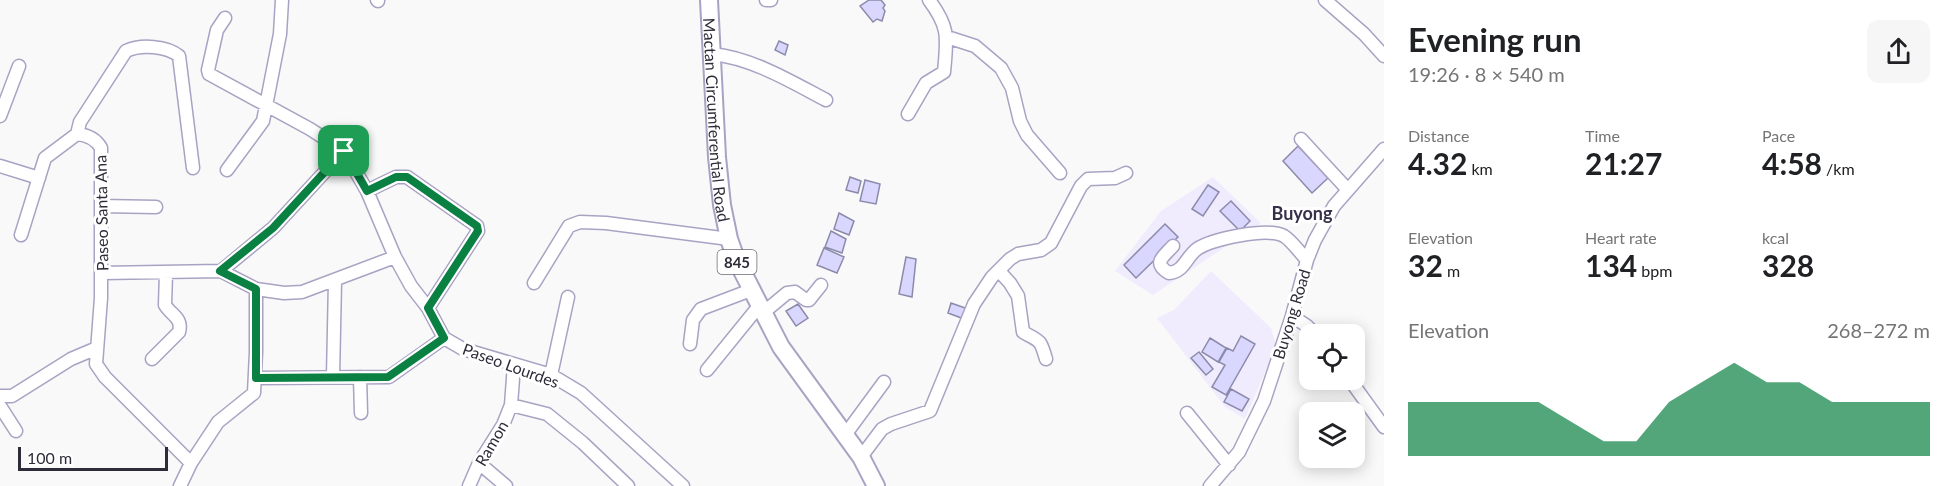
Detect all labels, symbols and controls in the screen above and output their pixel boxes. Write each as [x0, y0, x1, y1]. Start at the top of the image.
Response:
street label: Mactan Circumferential Road [700, 17, 735, 223]
text: Evening run [1408, 19, 1582, 59]
button: share [1867, 20, 1930, 83]
text: 19:26 · 8 × 540 m [1408, 62, 1565, 86]
pin [318, 125, 369, 176]
text: Distance [1408, 126, 1469, 145]
text: Time [1585, 126, 1620, 145]
text: Pace [1762, 126, 1795, 145]
icon: arrive [327, 134, 360, 167]
text: 4.32 [1408, 145, 1467, 181]
text: 21:27 [1585, 145, 1662, 181]
text: 4:58 [1762, 145, 1822, 181]
street label: Paseo Santa Ana [90, 155, 112, 271]
text: km [1467, 159, 1493, 178]
text: /km [1822, 159, 1855, 178]
district label: Buyong [1271, 202, 1333, 224]
text: Elevation [1408, 228, 1473, 247]
text: Heart rate [1585, 228, 1657, 247]
text: kcal [1762, 228, 1789, 247]
text: 32 [1408, 247, 1443, 283]
text: 134 [1585, 247, 1637, 283]
text: 328 [1762, 247, 1814, 283]
road number: 845 [718, 250, 756, 274]
text: m [1443, 261, 1460, 280]
text: bpm [1637, 261, 1672, 280]
street label: Buyong Road [1268, 267, 1314, 361]
text: Elevation [1408, 318, 1489, 342]
text: 268–272 m [1827, 318, 1930, 342]
map controls [1299, 324, 1365, 468]
button: locate [1299, 324, 1365, 390]
street label: Paseo Lourdes [460, 339, 562, 391]
button: layers [1299, 402, 1365, 468]
street label: Ramon [471, 417, 511, 469]
scale bar [18, 444, 168, 472]
text: 100 m [27, 448, 72, 467]

